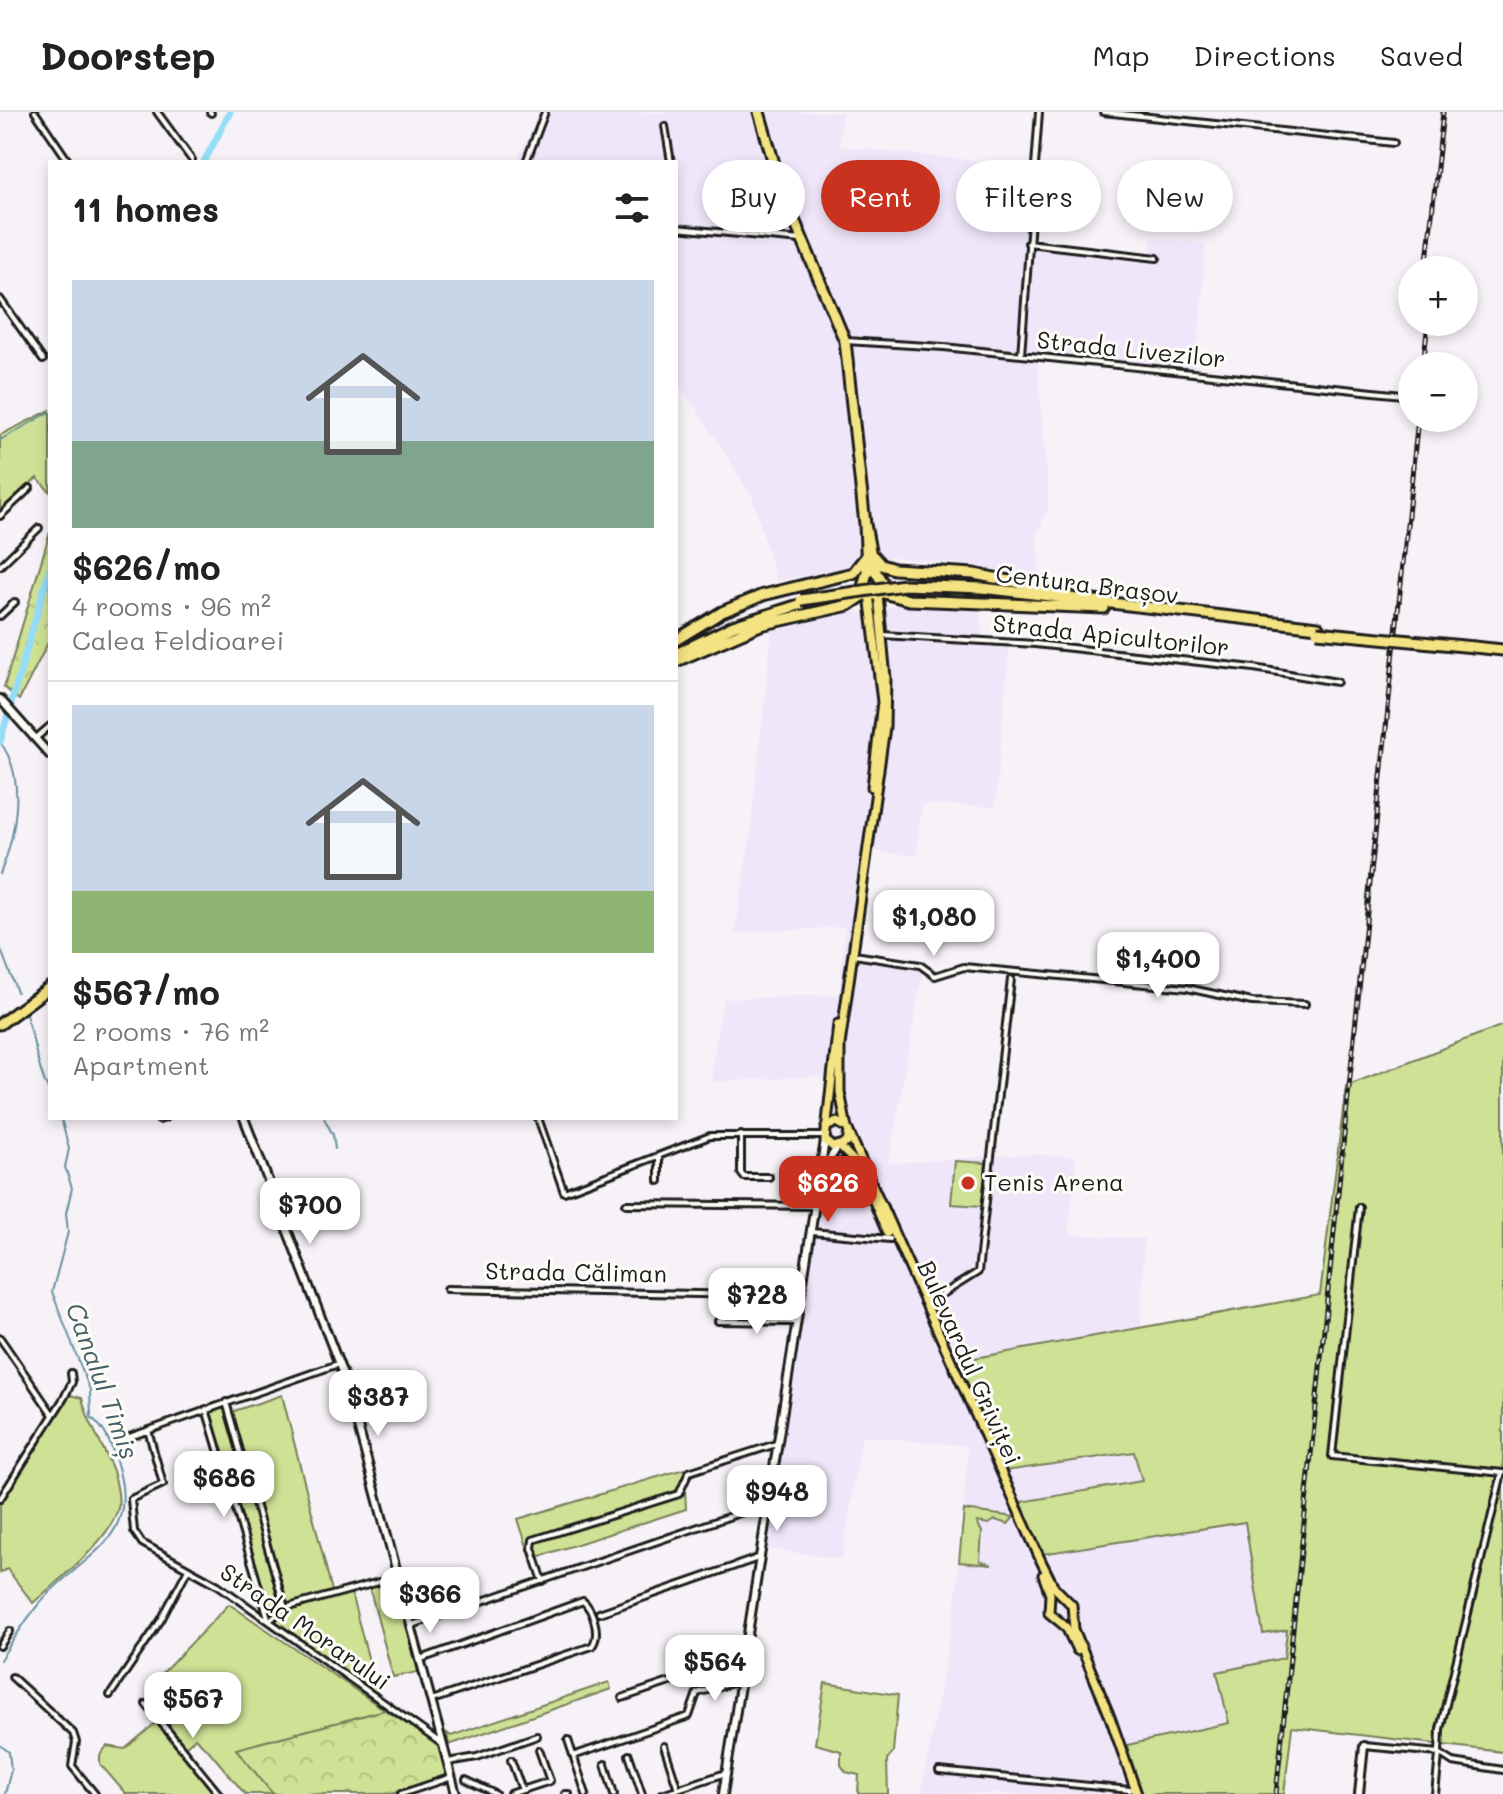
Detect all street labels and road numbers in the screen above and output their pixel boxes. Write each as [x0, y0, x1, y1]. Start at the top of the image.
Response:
street label: Strada Livezilor [1035, 323, 1227, 374]
street label: Centura Brașov [994, 557, 1180, 611]
street label: Strada Apicultorilor [991, 607, 1231, 662]
street label: Strada Căliman [485, 1254, 667, 1289]
street label: Bulevardul Griviței [910, 1255, 1029, 1470]
street label: Strada Morarului [215, 1555, 397, 1696]

